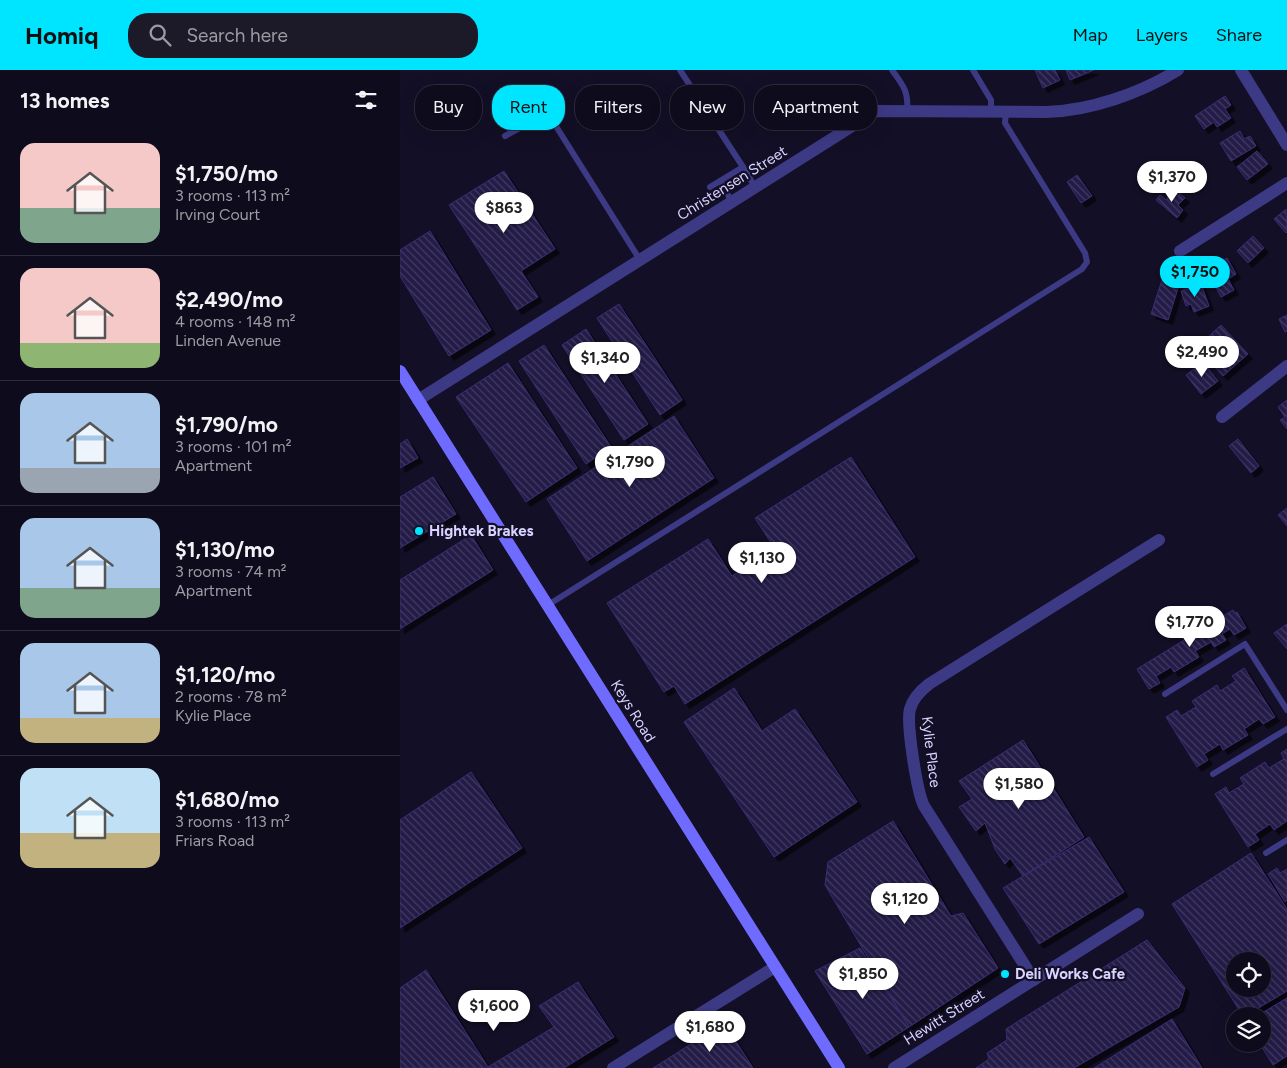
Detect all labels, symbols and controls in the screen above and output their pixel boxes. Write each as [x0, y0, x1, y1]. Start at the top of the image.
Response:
search box [128, 13, 478, 58]
text: Homiq [25, 21, 98, 50]
icon: search [146, 21, 174, 49]
text: Search here [186, 24, 288, 47]
text: Map [1073, 24, 1108, 46]
text: Layers [1136, 24, 1188, 46]
text: Share [1216, 24, 1262, 46]
chip: Buy [415, 85, 482, 130]
chip: Rent [492, 85, 565, 130]
chip: Filters [575, 85, 660, 130]
chip: New [670, 85, 744, 130]
chip: Apartment [754, 85, 877, 130]
icon: filters [352, 86, 380, 114]
text: 13 homes [20, 88, 109, 113]
street label: Christensen Street [674, 142, 791, 224]
pin: $1,370 [1131, 160, 1213, 203]
text: $1,750/mo [175, 161, 278, 186]
icon: home [60, 163, 120, 223]
text: $1,370 [1148, 167, 1196, 186]
text: 3 rooms · 113 m² [175, 186, 290, 205]
pin: $863 [474, 191, 534, 234]
text: $863 [486, 198, 522, 217]
text: Irving Court [175, 205, 260, 224]
pin: $1,750 [1154, 256, 1236, 298]
text: $1,750 [1171, 262, 1219, 281]
text: $2,490/mo [175, 287, 283, 312]
icon: home [60, 288, 120, 348]
text: 4 rooms · 148 m² [175, 312, 296, 331]
text: Linden Avenue [175, 331, 281, 350]
pin: $2,490 [1161, 336, 1243, 378]
pin: $1,340 [564, 342, 646, 384]
text: $2,490 [1176, 342, 1228, 361]
text: $1,340 [580, 348, 630, 367]
text: $1,790/mo [175, 412, 278, 437]
icon: home [60, 413, 120, 473]
text: 3 rooms · 101 m² [175, 437, 291, 456]
pin: $1,790 [589, 446, 671, 488]
text: $1,790 [606, 452, 654, 471]
text: Apartment [175, 456, 252, 475]
place label: Hightek Brakes [429, 522, 533, 540]
marker: Hightek Brakes [413, 525, 425, 537]
text: $1,130/mo [175, 537, 275, 562]
icon: home [60, 538, 120, 598]
pin: $1,130 [721, 542, 803, 584]
text: $1,130 [739, 548, 785, 567]
text: 3 rooms · 74 m² [175, 562, 287, 581]
text: Apartment [175, 581, 252, 600]
pin: $1,770 [1149, 606, 1231, 648]
text: $1,770 [1166, 612, 1214, 631]
text: $1,120/mo [175, 662, 275, 687]
icon: home [60, 663, 120, 723]
street label: Keys Road [607, 676, 659, 746]
text: 2 rooms · 78 m² [175, 687, 287, 706]
text: Kylie Place [175, 706, 251, 725]
street label: Kylie Place [918, 715, 944, 789]
pin: $1,580 [978, 768, 1060, 810]
text: $1,580 [994, 774, 1044, 793]
text: $1,680/mo [175, 787, 279, 812]
icon: home [60, 788, 120, 848]
text: 3 rooms · 113 m² [175, 812, 290, 831]
text: Friars Road [175, 831, 254, 850]
pin: $1,120 [864, 882, 946, 925]
text: $1,120 [882, 889, 928, 908]
map controls [1226, 952, 1271, 1052]
button: locate [1226, 952, 1271, 997]
pin: $1,850 [822, 958, 904, 1000]
text: $1,850 [838, 964, 888, 983]
place label: Deli Works Cafe [1015, 965, 1126, 983]
marker: Deli Works Cafe [999, 968, 1011, 980]
street label: Hewitt Street [900, 985, 988, 1049]
pin: $1,600 [453, 990, 535, 1032]
text: $1,600 [469, 996, 519, 1015]
button: layers [1226, 1007, 1271, 1052]
pin: $1,680 [669, 1010, 751, 1053]
text: $1,680 [685, 1017, 735, 1036]

